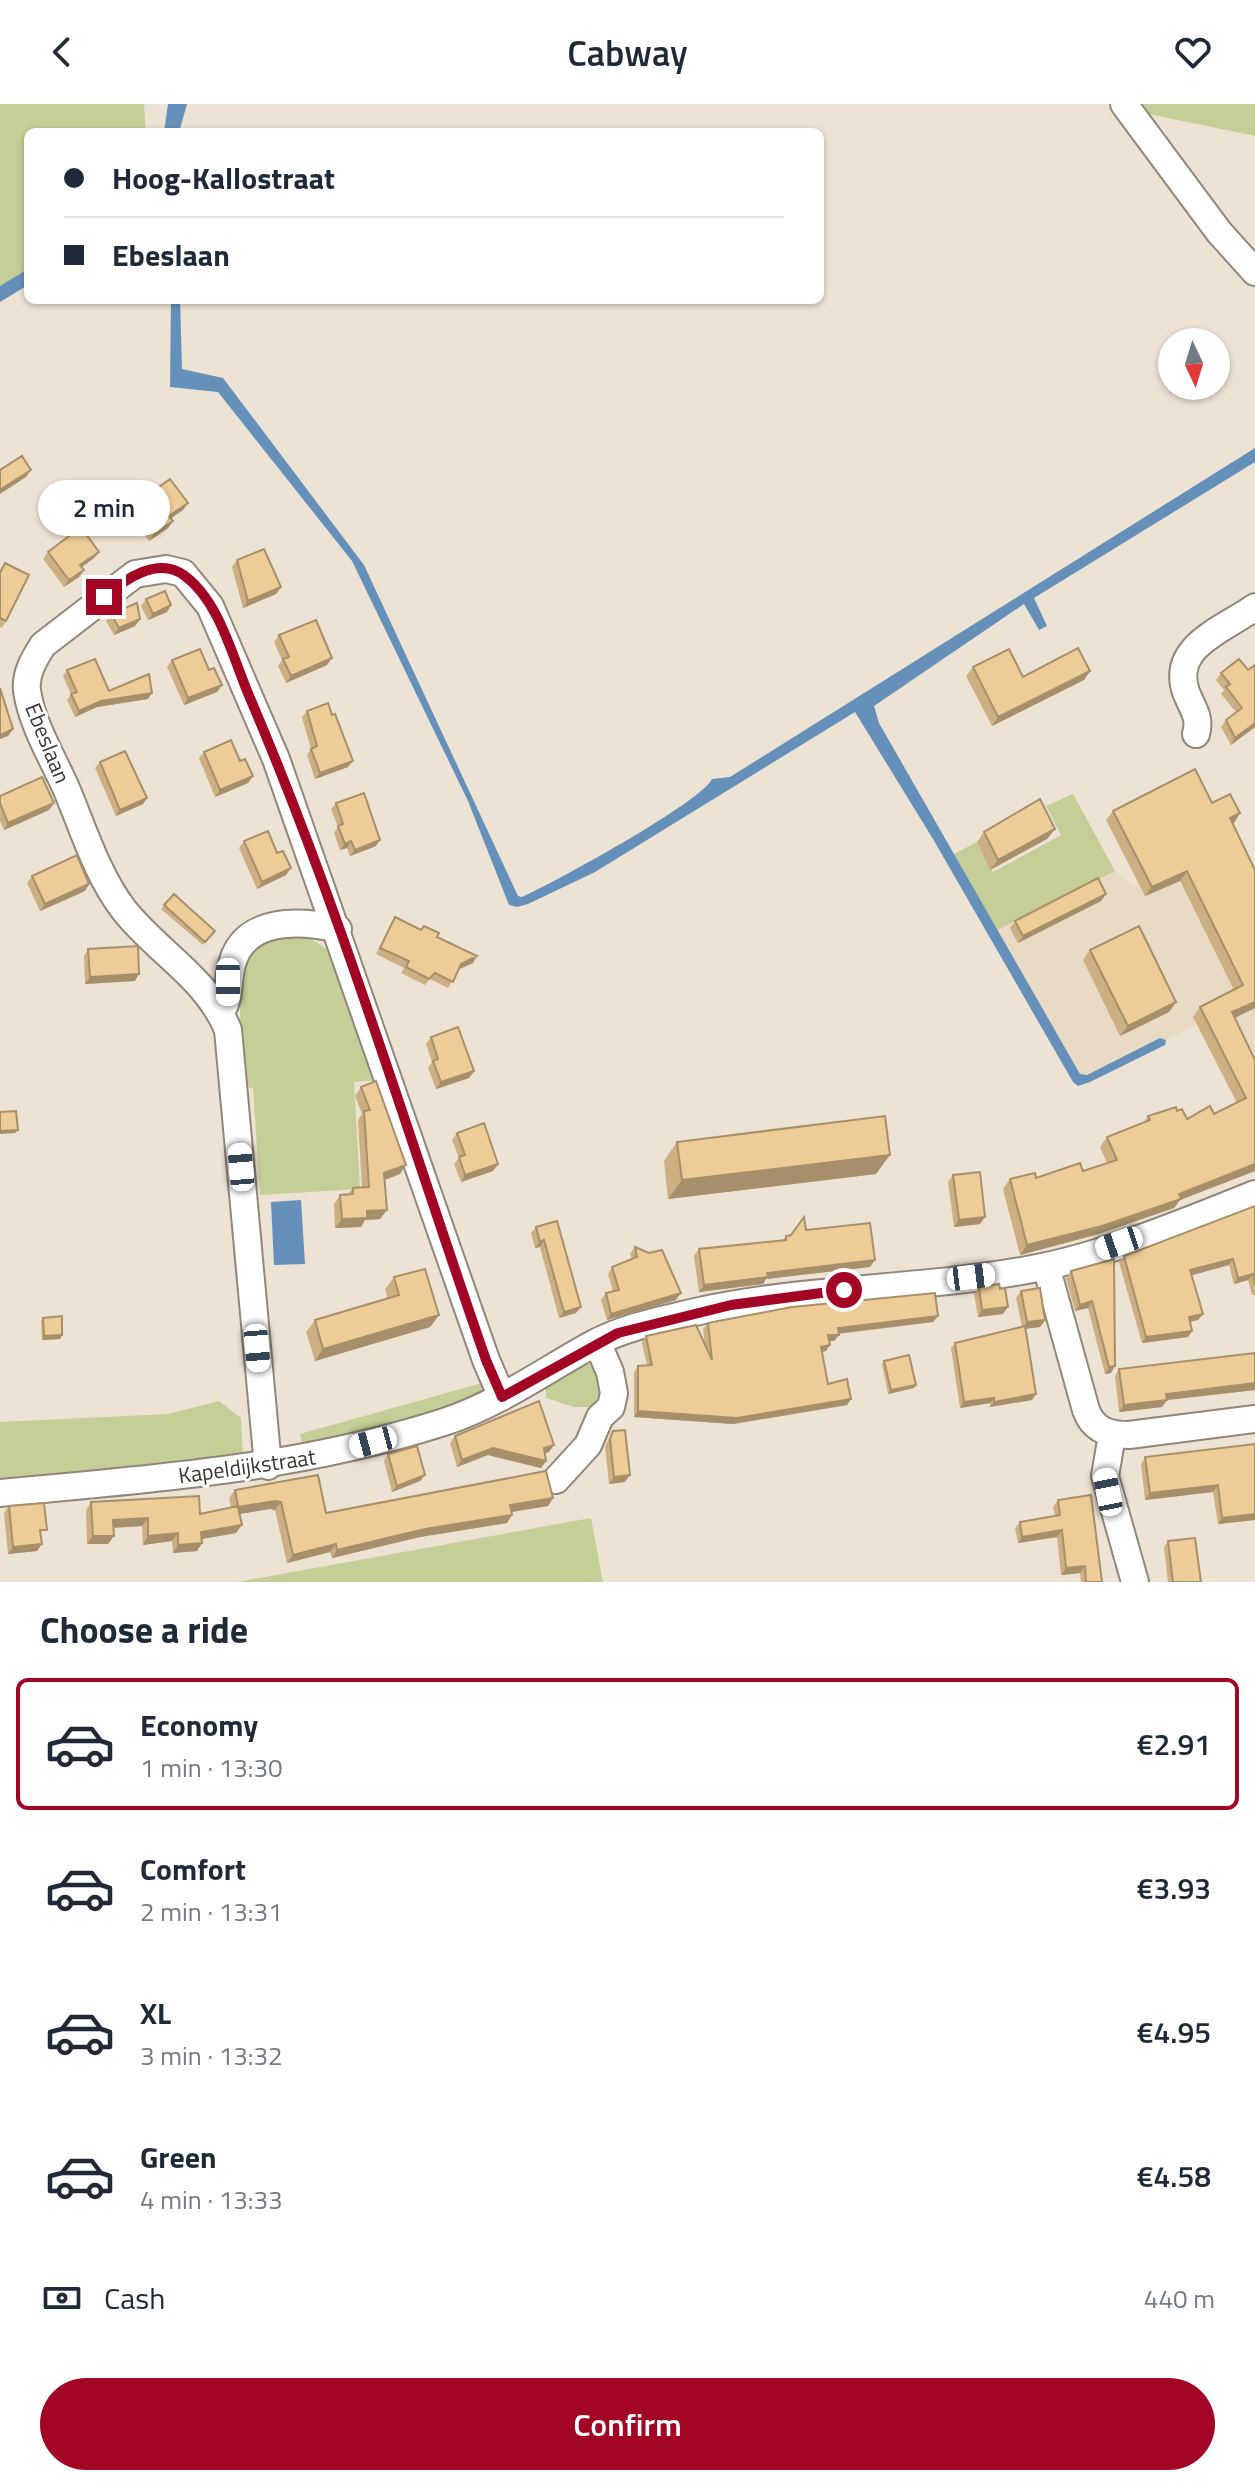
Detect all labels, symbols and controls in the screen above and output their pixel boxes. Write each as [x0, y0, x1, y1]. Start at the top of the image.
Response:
text: Cabway [567, 25, 688, 80]
icon: back [40, 30, 84, 74]
icon: heart [1171, 30, 1215, 74]
text: Hoog-Kallostraat [112, 155, 335, 201]
text: Ebeslaan [112, 232, 230, 278]
north arrow [1158, 328, 1230, 400]
map controls [1158, 328, 1230, 400]
callout: 2 min [38, 481, 170, 537]
text: 2 min [73, 488, 135, 527]
route end [86, 579, 122, 615]
street label: Ebeslaan [16, 698, 80, 788]
car [216, 958, 240, 1006]
car [227, 1142, 255, 1192]
car [1092, 1224, 1146, 1262]
car [946, 1262, 996, 1292]
route start [826, 1272, 862, 1308]
car [243, 1323, 271, 1373]
car [347, 1424, 399, 1460]
street label: Kapeldijkstraat [176, 1439, 318, 1492]
car [1092, 1466, 1124, 1518]
text: Choose a ride [40, 1602, 248, 1657]
text: Economy [140, 1702, 258, 1748]
icon: car [44, 1708, 116, 1780]
text: €2.91 [1137, 1721, 1211, 1767]
text: 1 min · 13:30 [140, 1748, 283, 1787]
text: Comfort [140, 1846, 246, 1892]
icon: car [44, 1852, 116, 1924]
text: €3.93 [1137, 1865, 1211, 1911]
text: 2 min · 13:31 [140, 1892, 283, 1931]
text: XL [140, 1990, 171, 2036]
icon: car [44, 1996, 116, 2068]
text: €4.95 [1137, 2009, 1211, 2055]
text: 3 min · 13:32 [140, 2036, 283, 2075]
text: Green [140, 2134, 217, 2180]
icon: car [44, 2140, 116, 2212]
text: €4.58 [1137, 2153, 1211, 2199]
text: 4 min · 13:33 [140, 2180, 283, 2219]
text: Cash [104, 2275, 165, 2321]
icon: cash [40, 2276, 84, 2320]
text: 440 m [1144, 2279, 1215, 2318]
button: Confirm [40, 2378, 1215, 2470]

